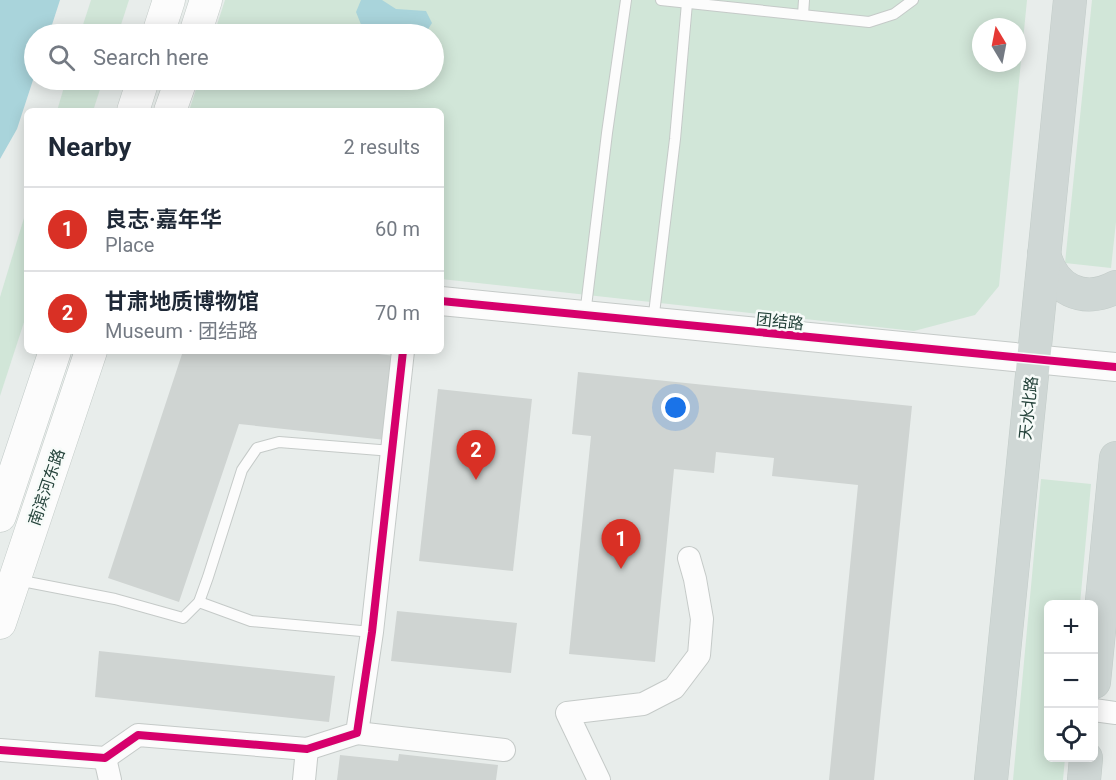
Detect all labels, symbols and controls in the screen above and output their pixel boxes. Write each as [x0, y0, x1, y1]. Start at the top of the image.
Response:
north arrow [972, 18, 1026, 72]
search box [24, 24, 444, 90]
icon: search [45, 41, 78, 74]
text: Search here [93, 45, 209, 70]
text: Nearby [48, 132, 131, 162]
text: 2 results [344, 135, 420, 159]
text: 良志·嘉年华 [105, 207, 222, 232]
text: 1 [62, 217, 73, 241]
text: 60 m [375, 217, 420, 241]
text: Place [105, 233, 154, 257]
text: 甘肃地质博物馆 [105, 289, 259, 314]
text: 2 [62, 301, 73, 325]
text: 70 m [375, 301, 420, 325]
street label: 团结路 [755, 310, 805, 333]
text: Museum · 团结路 [105, 319, 258, 343]
street label: 天水北路 [1016, 375, 1041, 441]
your location [661, 393, 690, 422]
pin: 2 [456, 430, 496, 480]
street label: 南滨河东路 [24, 446, 68, 528]
pin: 1 [602, 520, 640, 569]
map controls [1044, 600, 1098, 762]
button: + [1044, 600, 1098, 654]
button: − [1044, 654, 1098, 708]
button: locate [1044, 708, 1098, 762]

